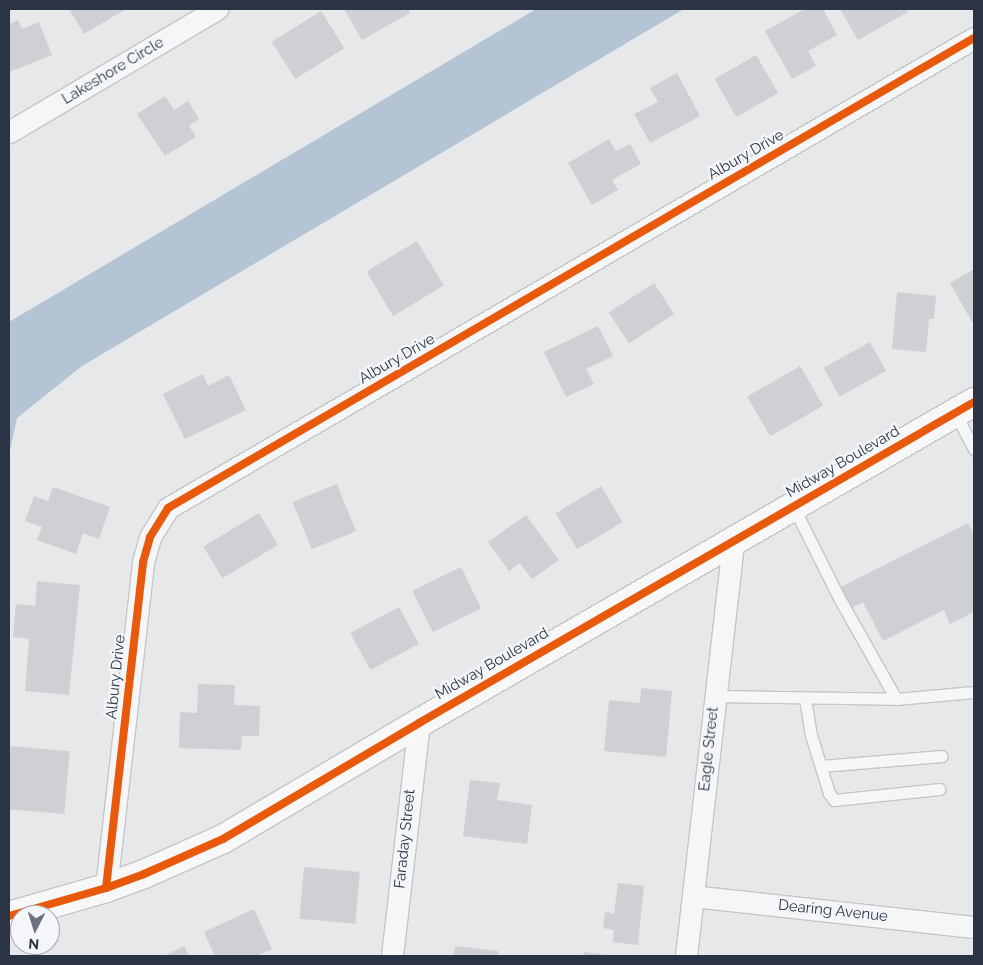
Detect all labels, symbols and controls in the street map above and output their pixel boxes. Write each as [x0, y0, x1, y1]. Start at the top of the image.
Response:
street label: Lakeshore Circle [59, 34, 167, 108]
street label: Albury Drive [705, 126, 787, 184]
street label: Albury Drive [356, 330, 438, 388]
street label: Midway Boulevard [783, 422, 903, 502]
street label: Midway Boulevard [432, 624, 552, 704]
street label: Albury Drive [103, 634, 129, 720]
street label: Eagle Street [696, 706, 722, 792]
street label: Faraday Street [391, 788, 419, 890]
street label: Dearing Avenue [777, 896, 889, 926]
north arrow [10, 905, 60, 955]
text: N [28, 936, 40, 952]

